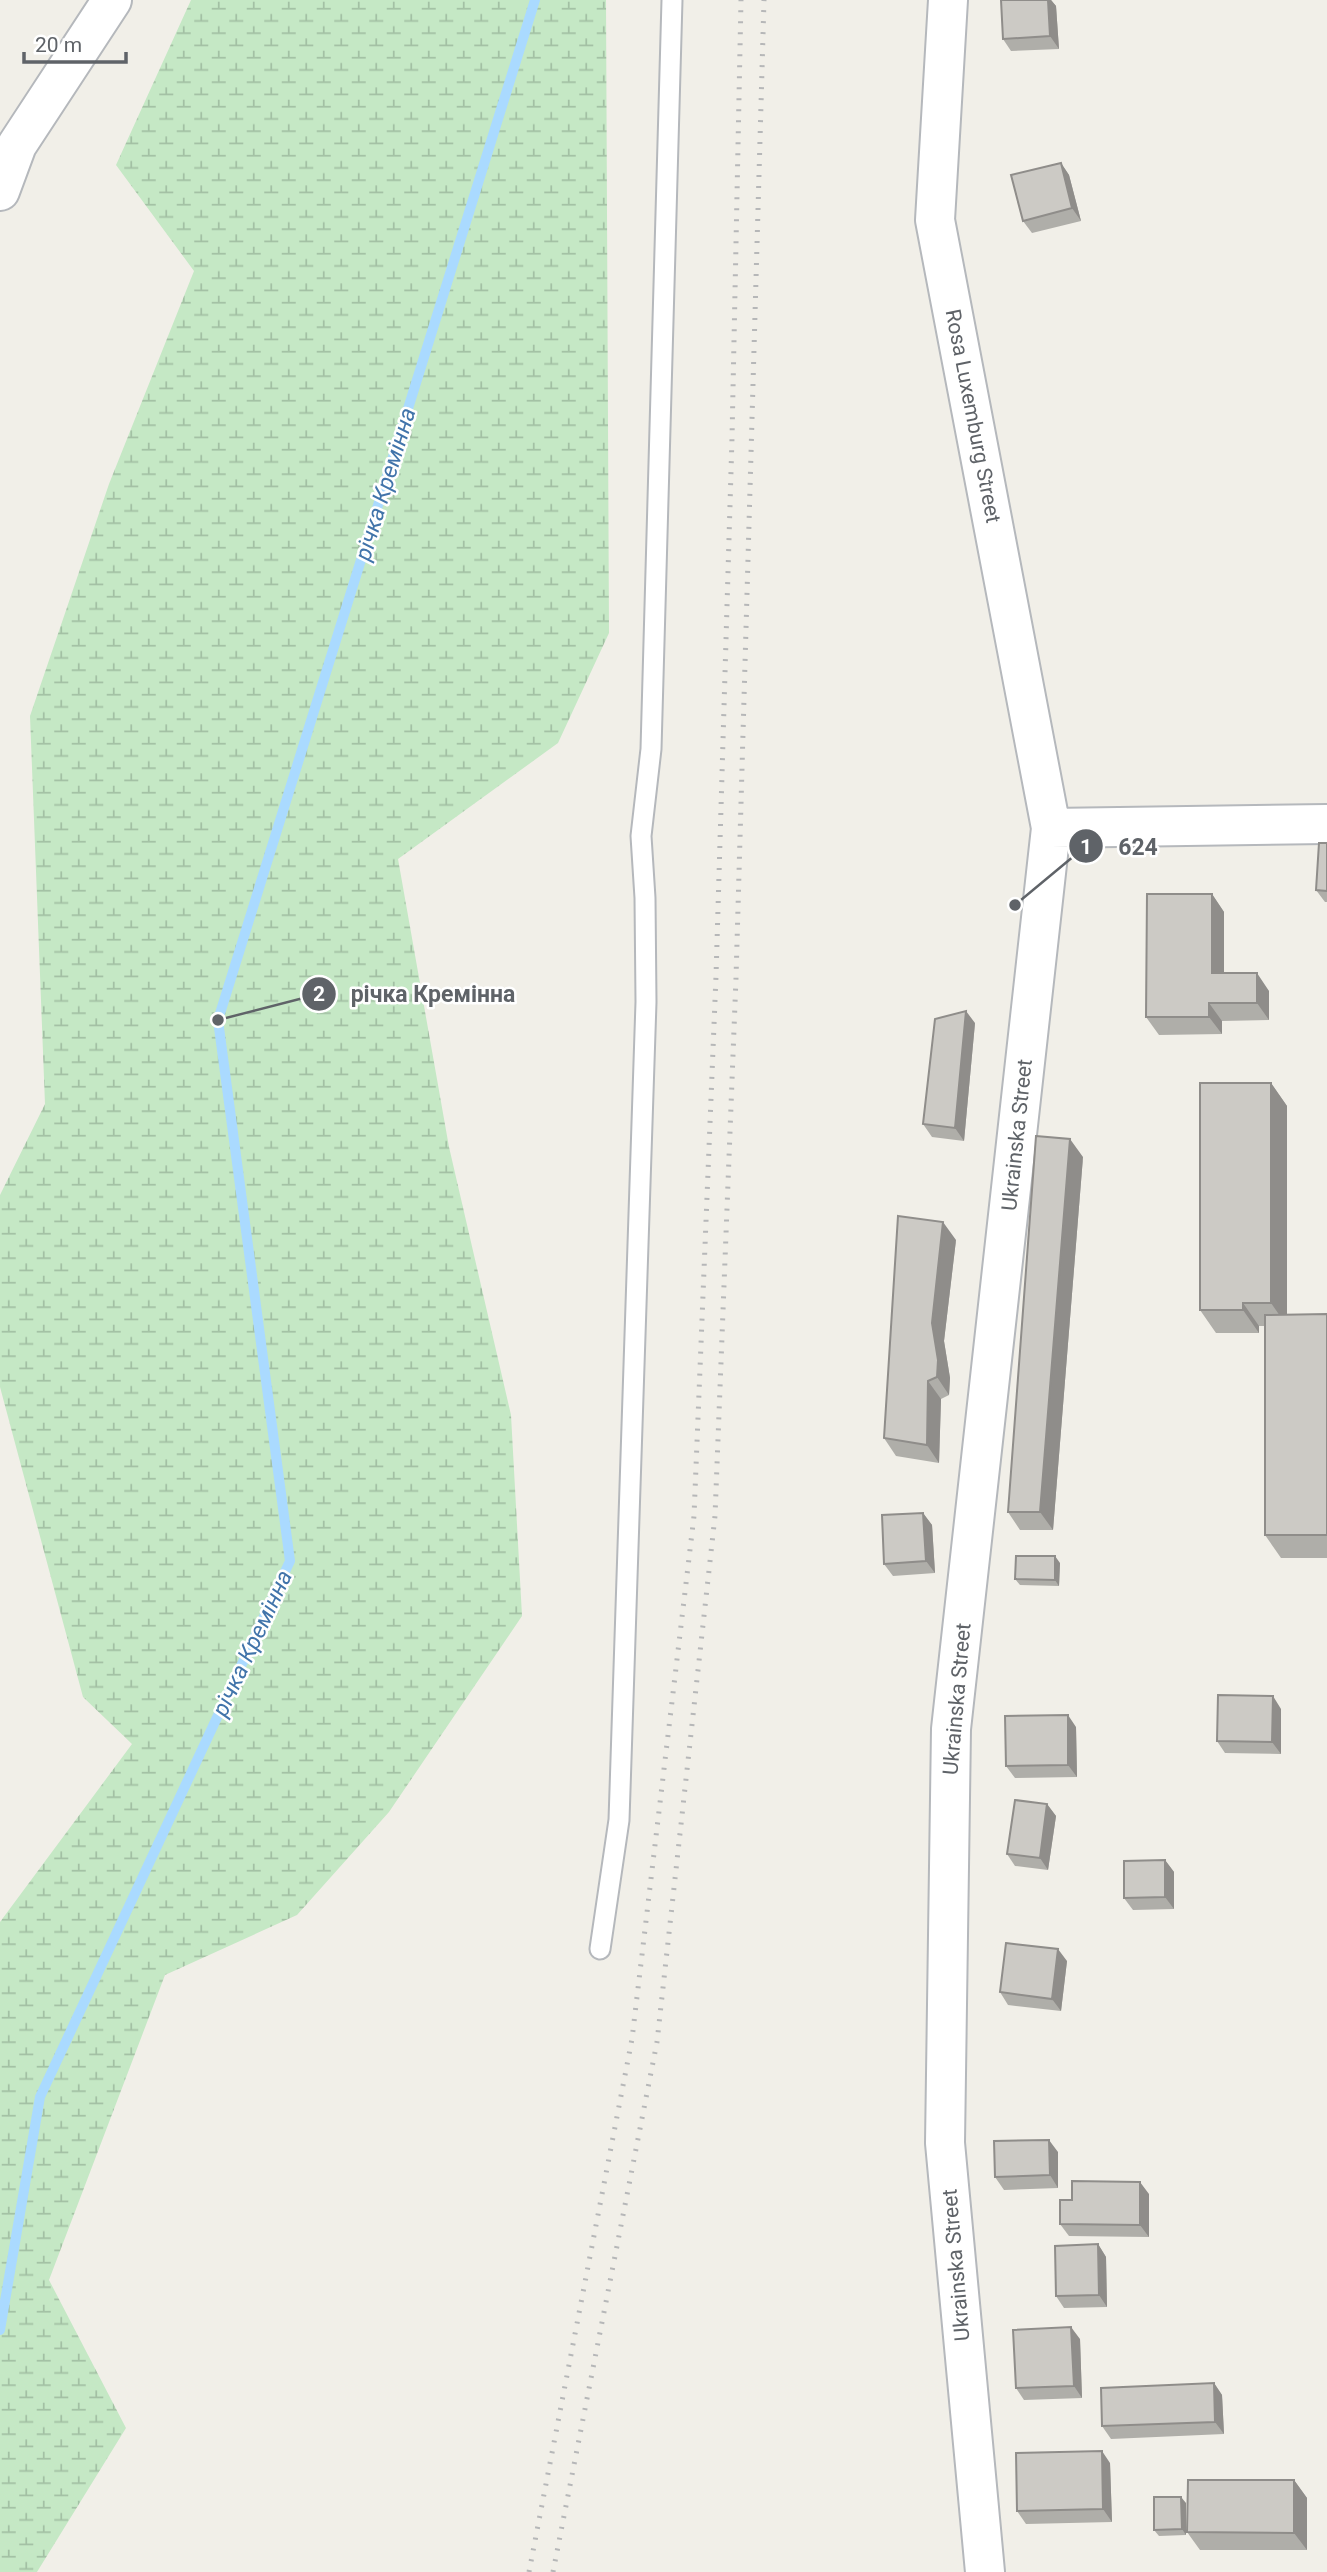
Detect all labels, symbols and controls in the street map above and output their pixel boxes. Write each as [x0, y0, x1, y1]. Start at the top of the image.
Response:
scale bar [24, 21, 126, 65]
text: 20 m [35, 33, 82, 57]
street label: Rosa Luxemburg Street [940, 307, 1006, 525]
water label: річка Кремінна [349, 405, 422, 565]
callout: 624 [1069, 824, 1172, 868]
text: 624 [1118, 834, 1158, 861]
text: 1 [1080, 835, 1092, 859]
callout: річка Кремінна [301, 972, 529, 1016]
text: річка Кремінна [351, 981, 515, 1008]
text: 2 [313, 982, 325, 1006]
street label: Ukrainska Street [997, 1058, 1037, 1212]
water label: річка Кремінна [206, 1566, 298, 1722]
street label: Ukrainska Street [938, 1622, 976, 1776]
street label: Ukrainska Street [937, 2188, 975, 2342]

